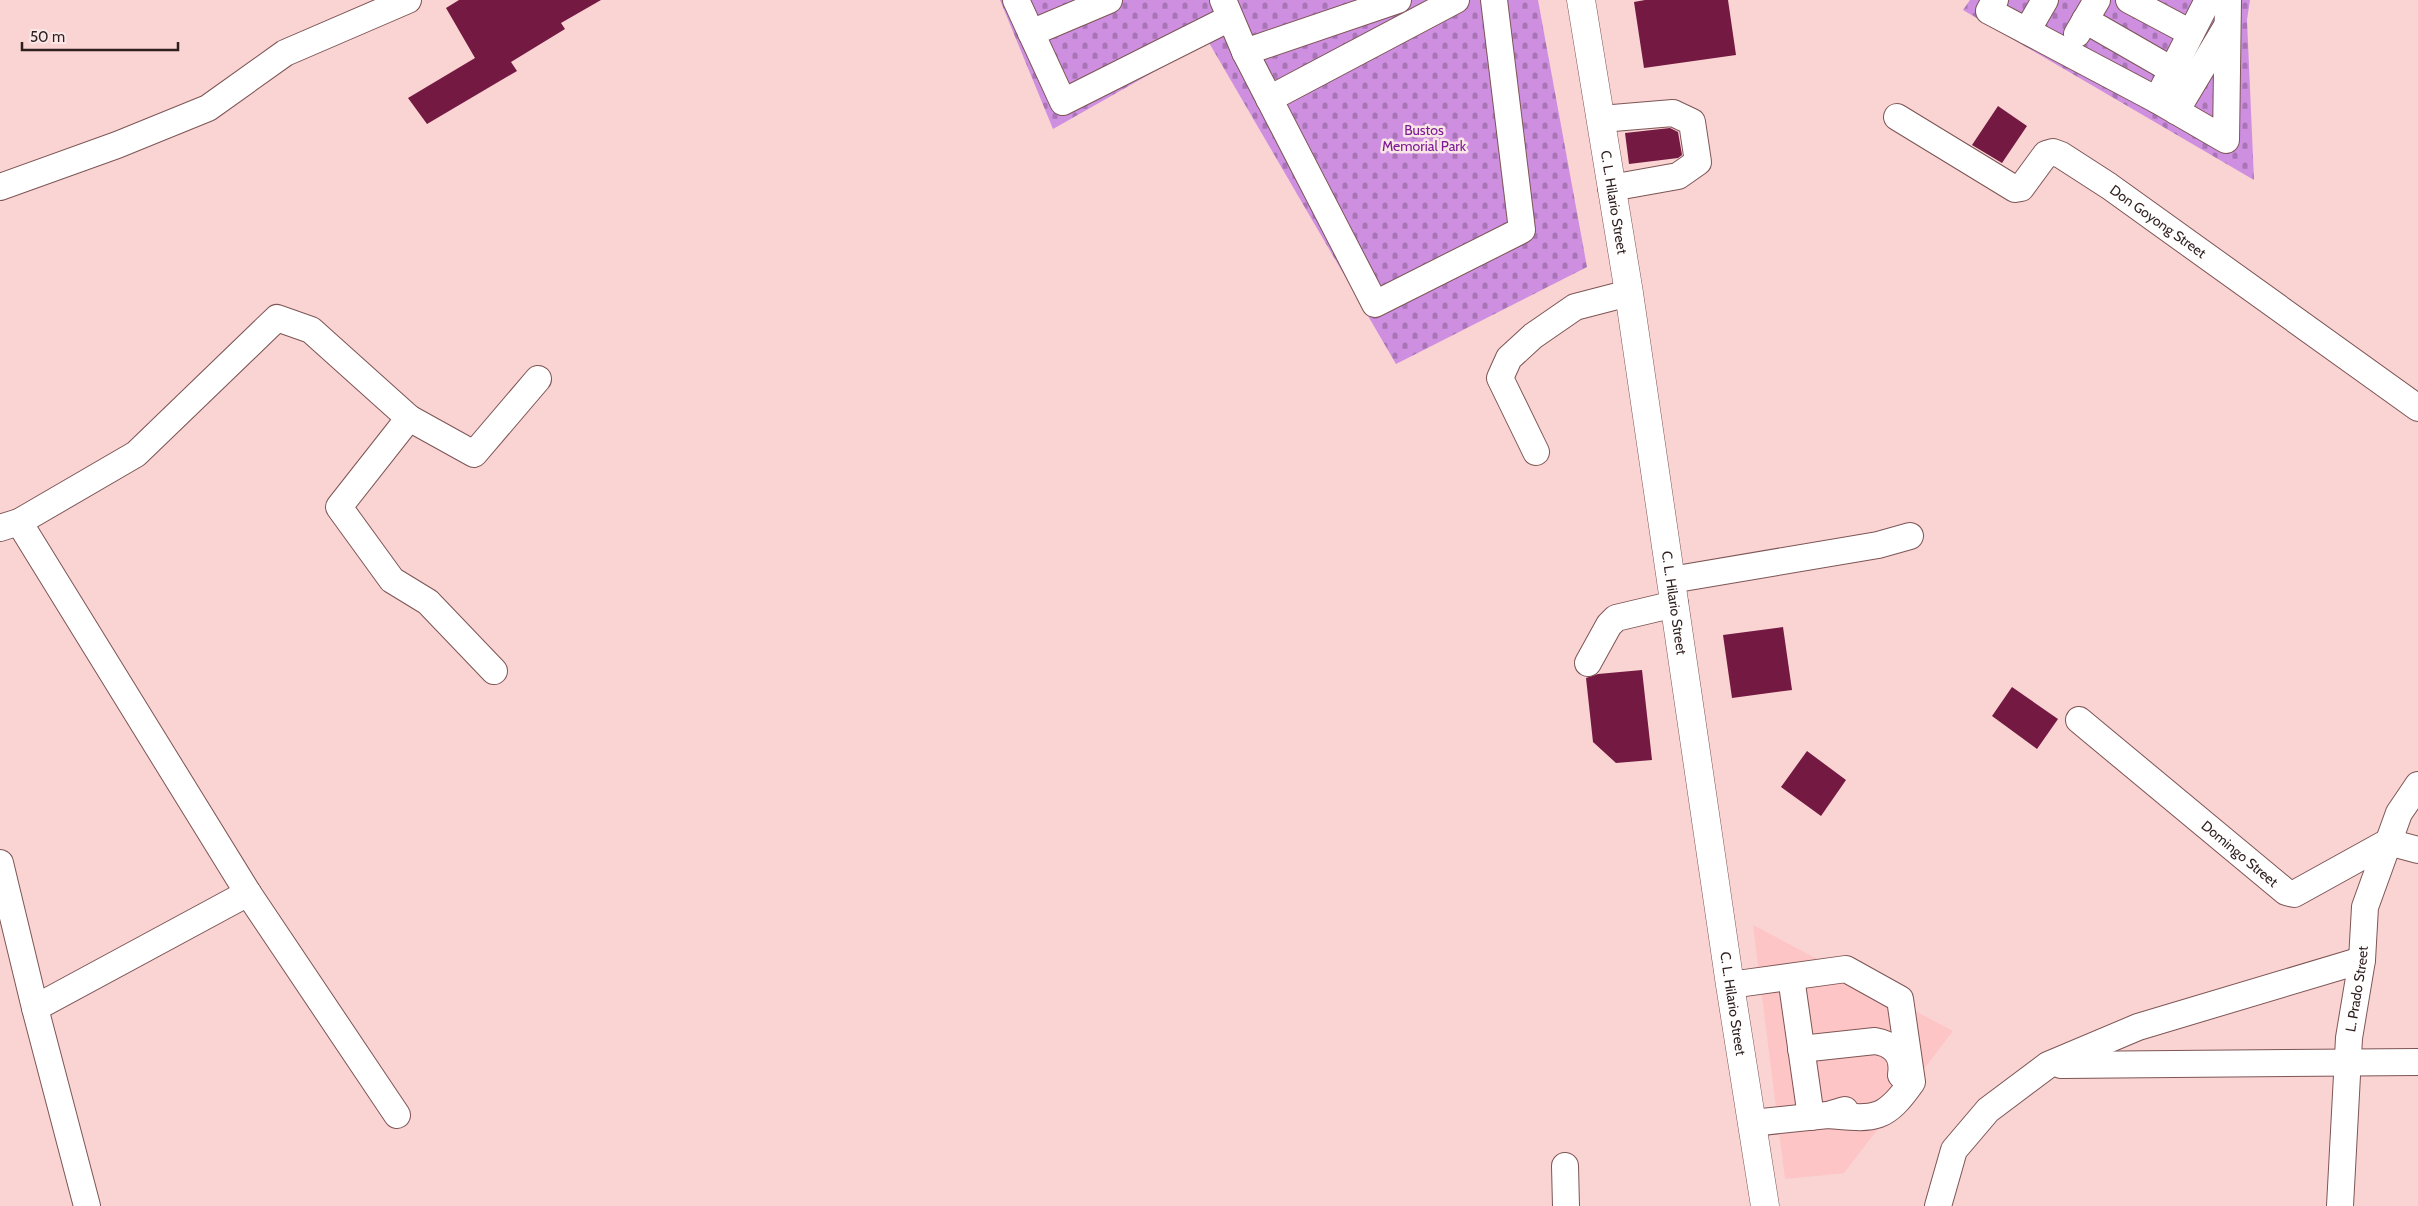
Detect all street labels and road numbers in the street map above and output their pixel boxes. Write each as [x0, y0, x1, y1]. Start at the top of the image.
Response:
street label: C. L. Hilario Street [1597, 149, 1632, 256]
street label: Don Goyong Street [2106, 181, 2210, 262]
street label: C. L. Hilario Street [1658, 550, 1691, 656]
street label: Domingo Street [2198, 816, 2282, 891]
street label: L. Prado Street [2341, 945, 2372, 1033]
street label: C. L. Hilario Street [1716, 950, 1750, 1057]

